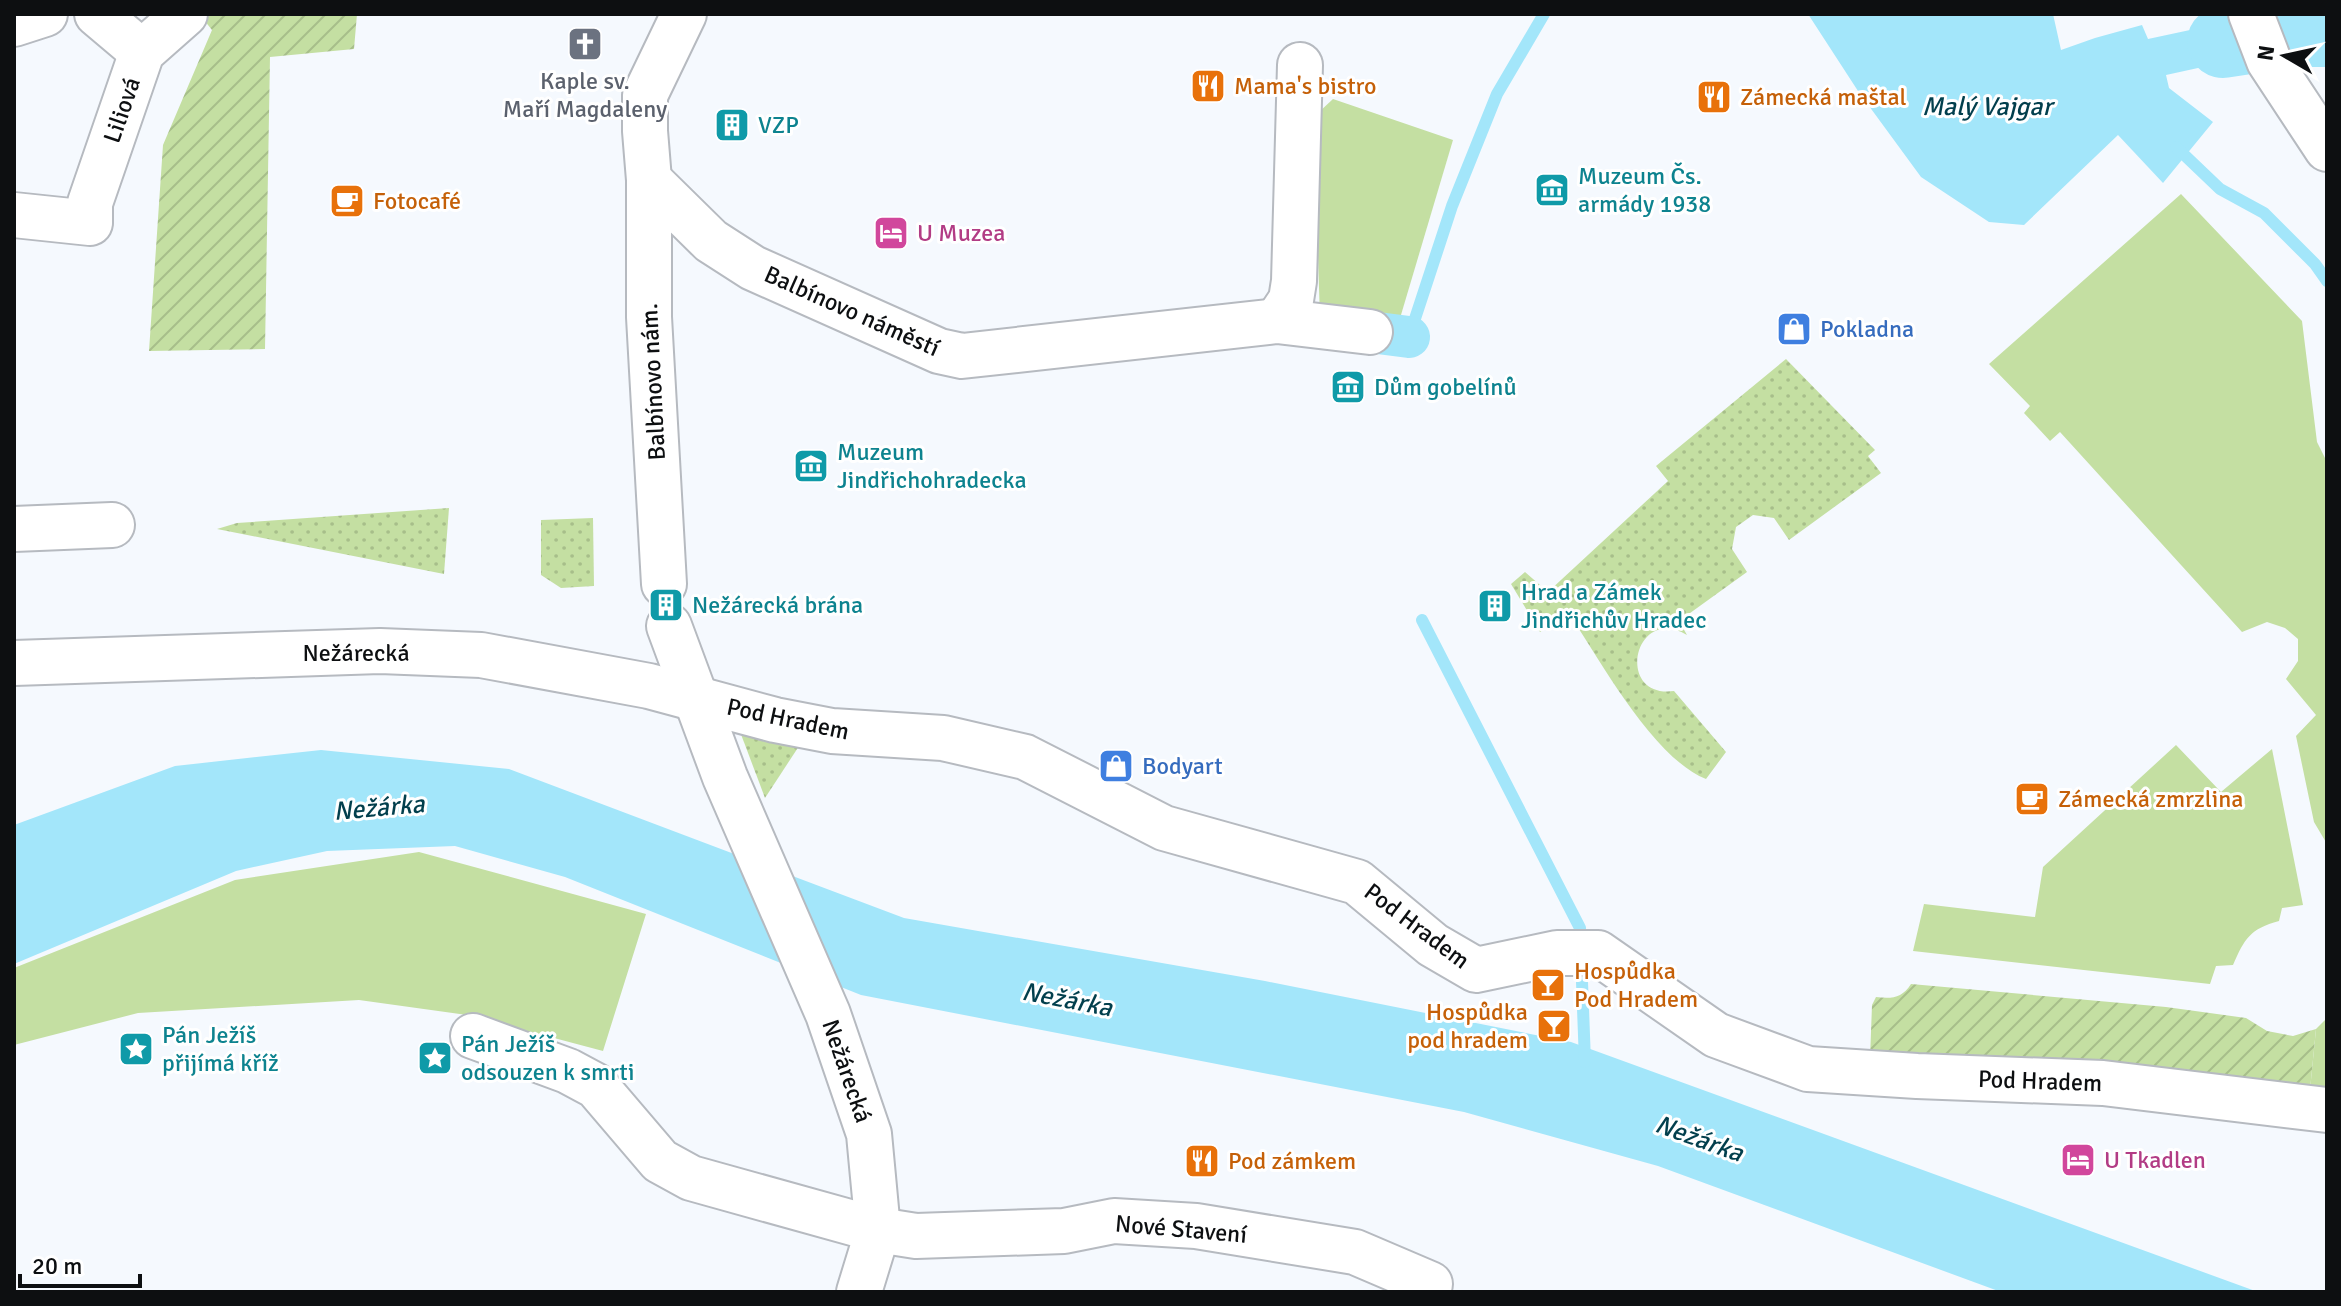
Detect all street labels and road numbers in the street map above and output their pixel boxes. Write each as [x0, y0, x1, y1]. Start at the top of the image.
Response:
street label: Liliová [97, 73, 147, 147]
street label: Balbínovo náměstí [760, 259, 945, 363]
street label: Balbínovo nám. [634, 303, 672, 461]
street label: Nežárecká [302, 638, 410, 668]
street label: Pod Hradem [724, 691, 852, 747]
street label: Pod Hradem [1358, 877, 1476, 975]
street label: Nežárecká [815, 1015, 879, 1127]
street label: Pod Hradem [1977, 1064, 2103, 1098]
street label: Nové Stavení [1114, 1208, 1249, 1250]

